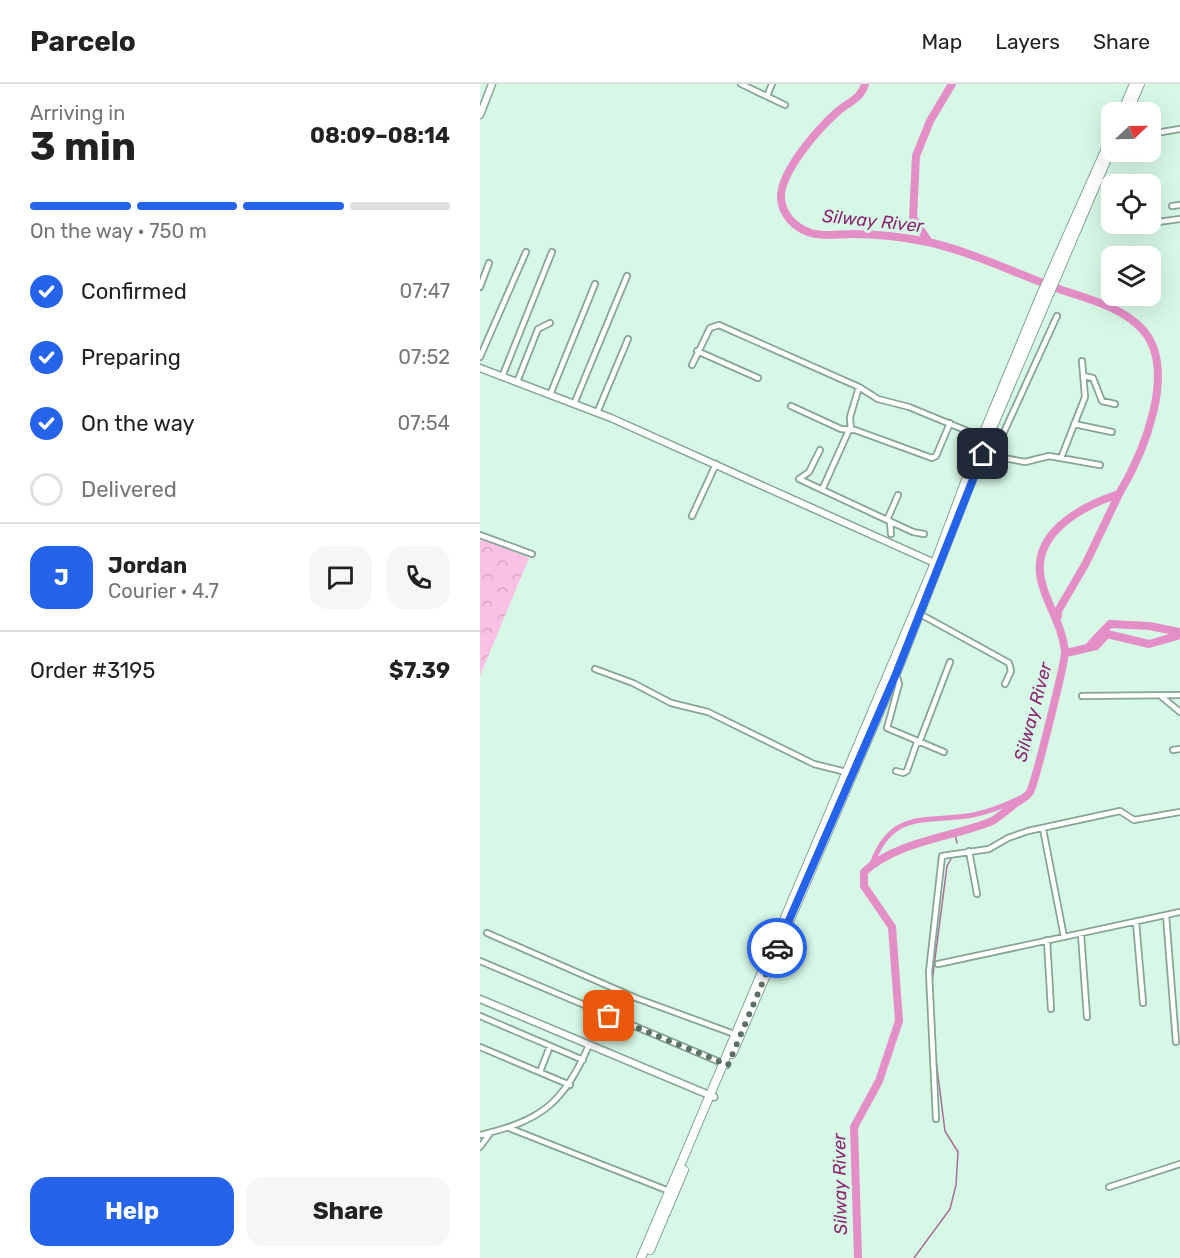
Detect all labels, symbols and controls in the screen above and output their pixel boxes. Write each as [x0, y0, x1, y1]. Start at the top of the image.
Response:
text: Parcelo [30, 25, 136, 58]
text: Map [921, 29, 962, 54]
text: Layers [995, 29, 1060, 54]
text: Share [1093, 29, 1150, 54]
text: Arriving in [30, 101, 125, 125]
north arrow [1101, 102, 1161, 162]
map controls [1101, 102, 1161, 306]
text: 08:09–08:14 [310, 122, 450, 149]
text: 3 min [30, 124, 136, 170]
button: locate [1101, 174, 1161, 234]
water label: Silway River [821, 205, 926, 237]
text: On the way · 750 m [30, 219, 207, 243]
button: layers [1101, 246, 1161, 306]
icon: check [30, 275, 63, 308]
text: Confirmed [81, 278, 187, 305]
text: 07:47 [400, 279, 450, 303]
icon: check [30, 341, 63, 374]
text: Preparing [81, 344, 181, 371]
text: 07:52 [398, 345, 450, 369]
icon: check [30, 407, 63, 440]
text: On the way [81, 410, 195, 437]
text: 07:54 [398, 411, 450, 435]
pin [957, 428, 1008, 479]
icon: home [966, 437, 999, 470]
text: Delivered [81, 476, 177, 503]
button: chat [309, 546, 372, 609]
button: phone [387, 546, 450, 609]
text: Jordan [108, 552, 187, 579]
text: J [54, 564, 69, 591]
text: Courier · 4.7 [108, 579, 219, 603]
text: Order #3195 [30, 657, 155, 684]
text: $7.39 [389, 657, 450, 684]
water label: Silway River [1009, 659, 1057, 764]
courier [747, 918, 807, 978]
icon: car [761, 932, 794, 965]
pin [583, 990, 634, 1041]
icon: bag [592, 999, 625, 1032]
water label: Silway River [828, 1132, 852, 1235]
button: Help [30, 1177, 234, 1246]
button: Share [246, 1177, 450, 1246]

